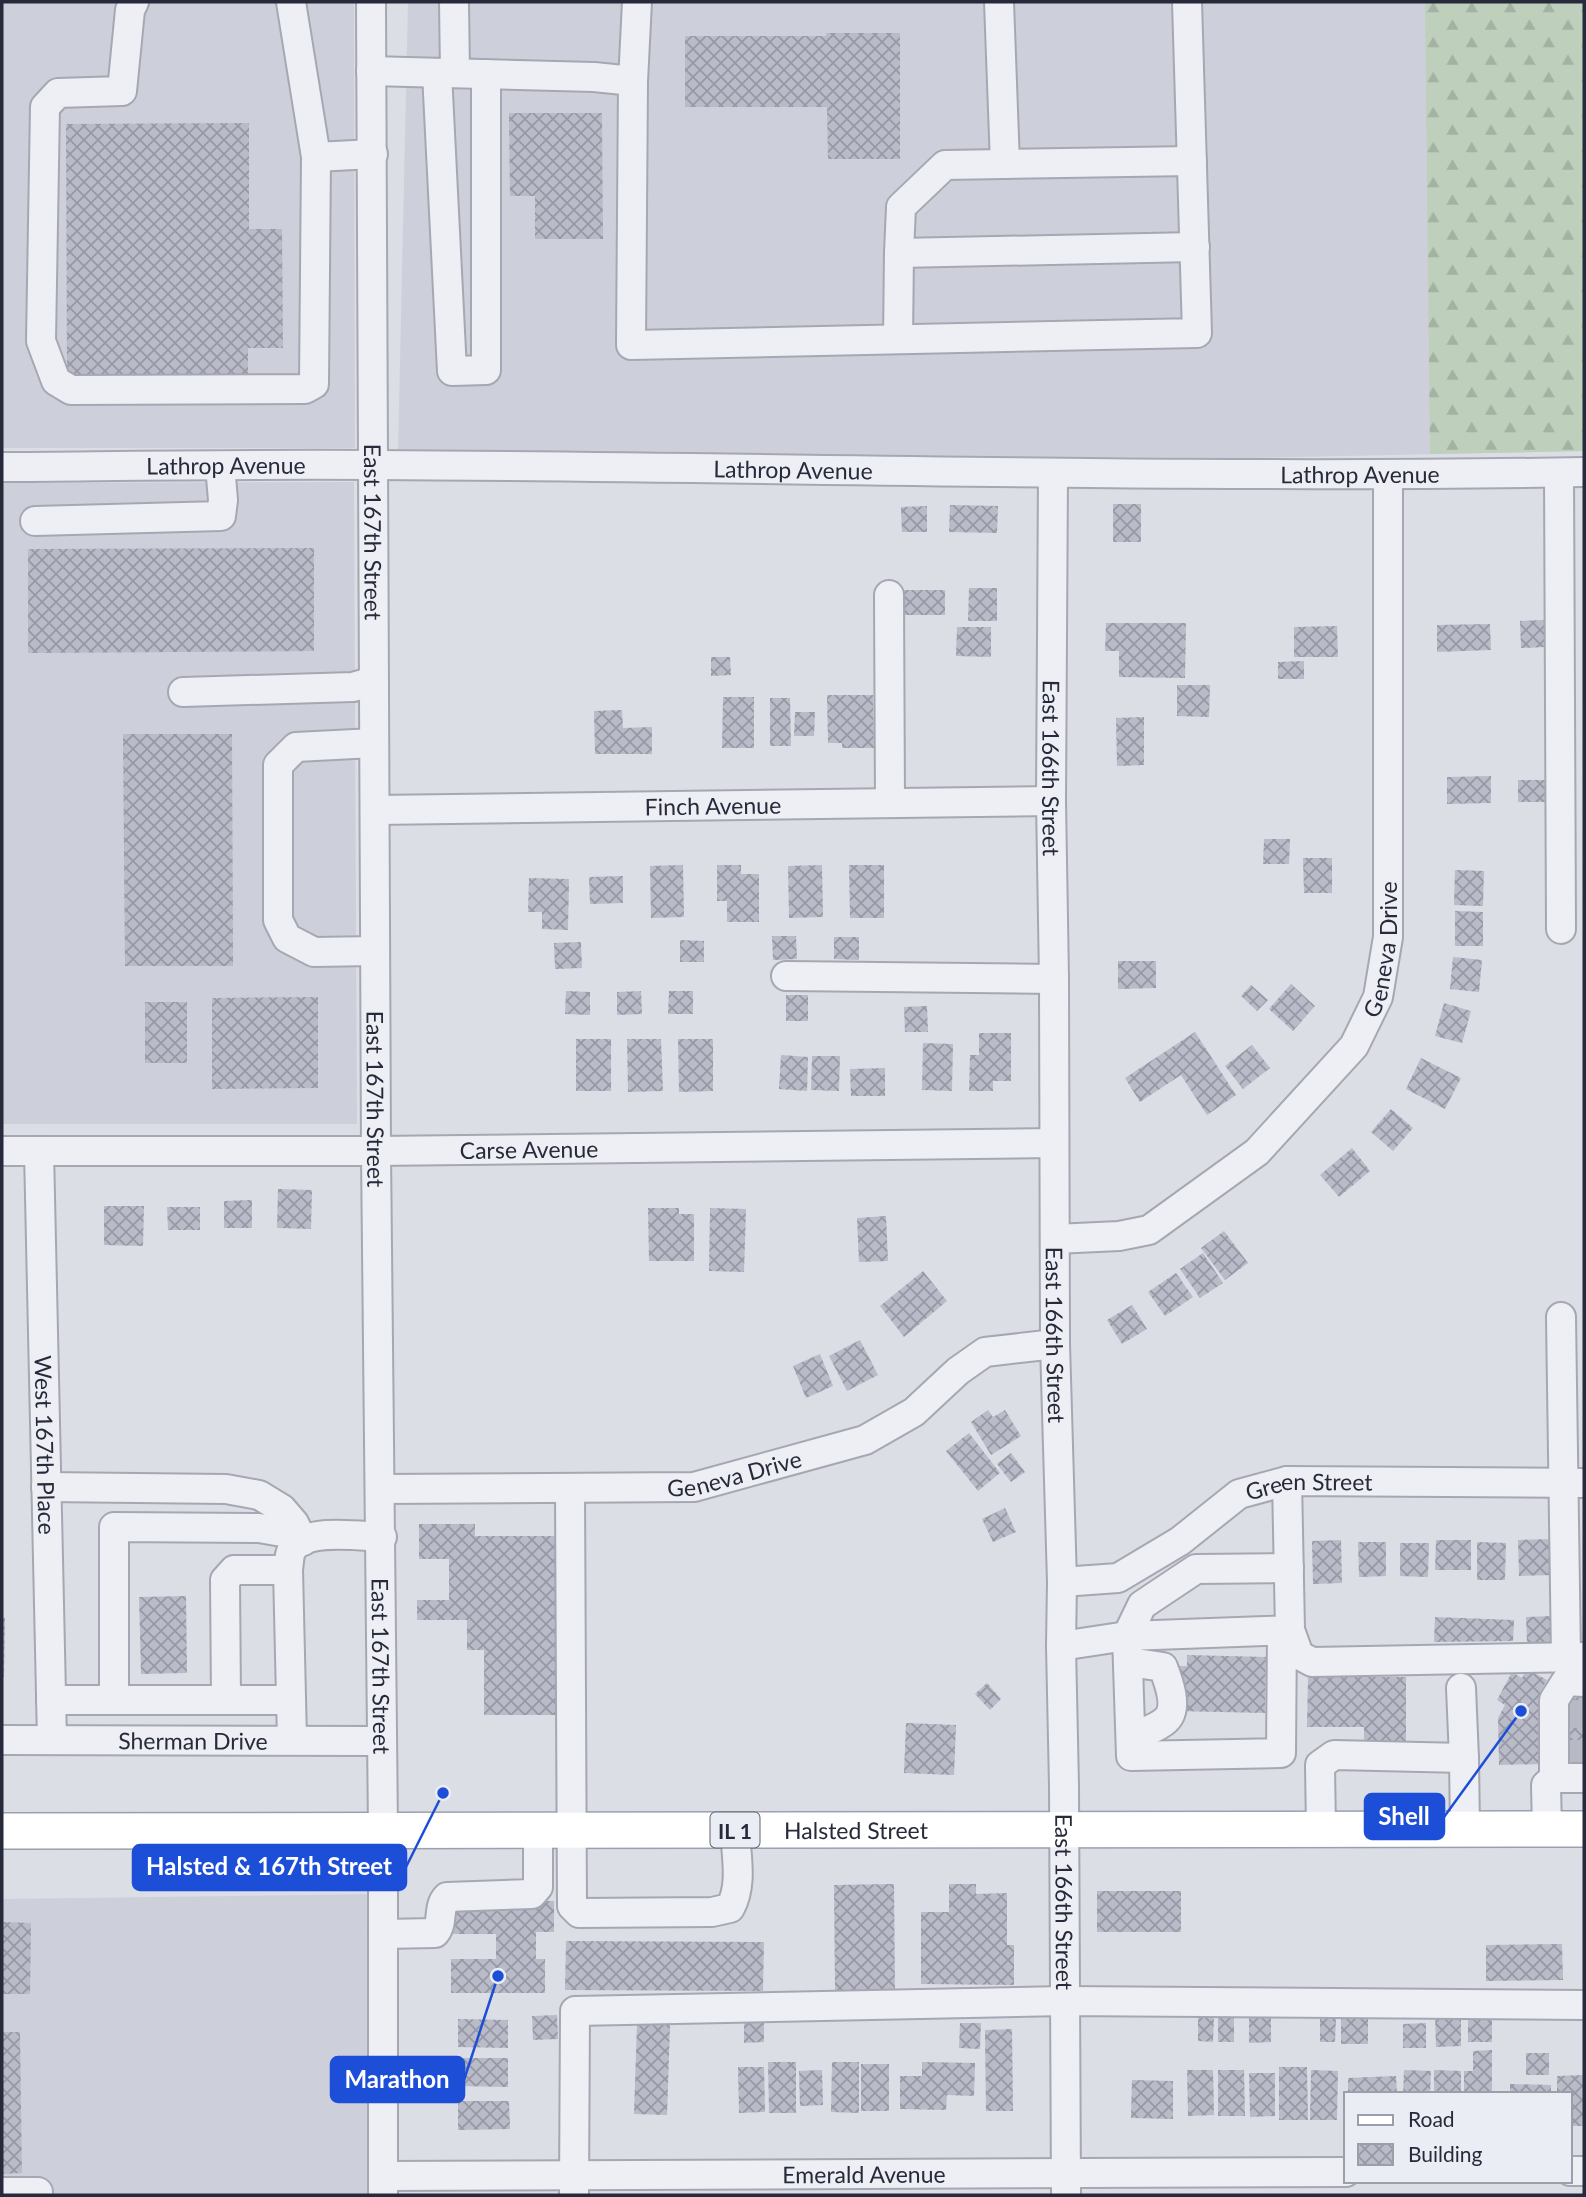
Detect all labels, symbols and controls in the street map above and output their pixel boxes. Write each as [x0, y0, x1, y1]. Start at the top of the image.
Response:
street label: East 167th Street [359, 444, 388, 621]
street label: Lathrop Avenue [146, 451, 306, 480]
street label: Lathrop Avenue [713, 454, 873, 485]
street label: Lathrop Avenue [1280, 460, 1440, 488]
street label: East 166th Street [1037, 680, 1066, 857]
street label: Finch Avenue [645, 791, 781, 820]
street label: Geneva Drive [1356, 881, 1402, 1022]
street label: East 167th Street [361, 1011, 390, 1188]
street label: Carse Avenue [460, 1134, 598, 1164]
street label: East 166th Street [1041, 1247, 1071, 1424]
street label: West 167th Place [30, 1355, 61, 1535]
street label: Geneva Drive [667, 1444, 804, 1501]
street label: Green Street [1242, 1467, 1373, 1506]
street label: East 167th Street [366, 1578, 396, 1755]
street label: Sherman Drive [118, 1726, 268, 1755]
callout: Shell [1365, 1794, 1444, 1839]
text: Shell [1378, 1801, 1430, 1830]
road number: IL 1 [710, 1812, 760, 1848]
street label: East 166th Street [1050, 1814, 1079, 1991]
street label: Halsted Street [784, 1816, 929, 1844]
callout: Halsted & 167th Street [133, 1845, 406, 1890]
text: Halsted & 167th Street [146, 1851, 392, 1880]
callout: Marathon [331, 2057, 464, 2102]
text: Marathon [344, 2064, 450, 2093]
legend [1344, 2092, 1572, 2183]
text: Road [1408, 2106, 1455, 2131]
text: Building [1408, 2141, 1483, 2166]
street label: Emerald Avenue [782, 2160, 946, 2188]

